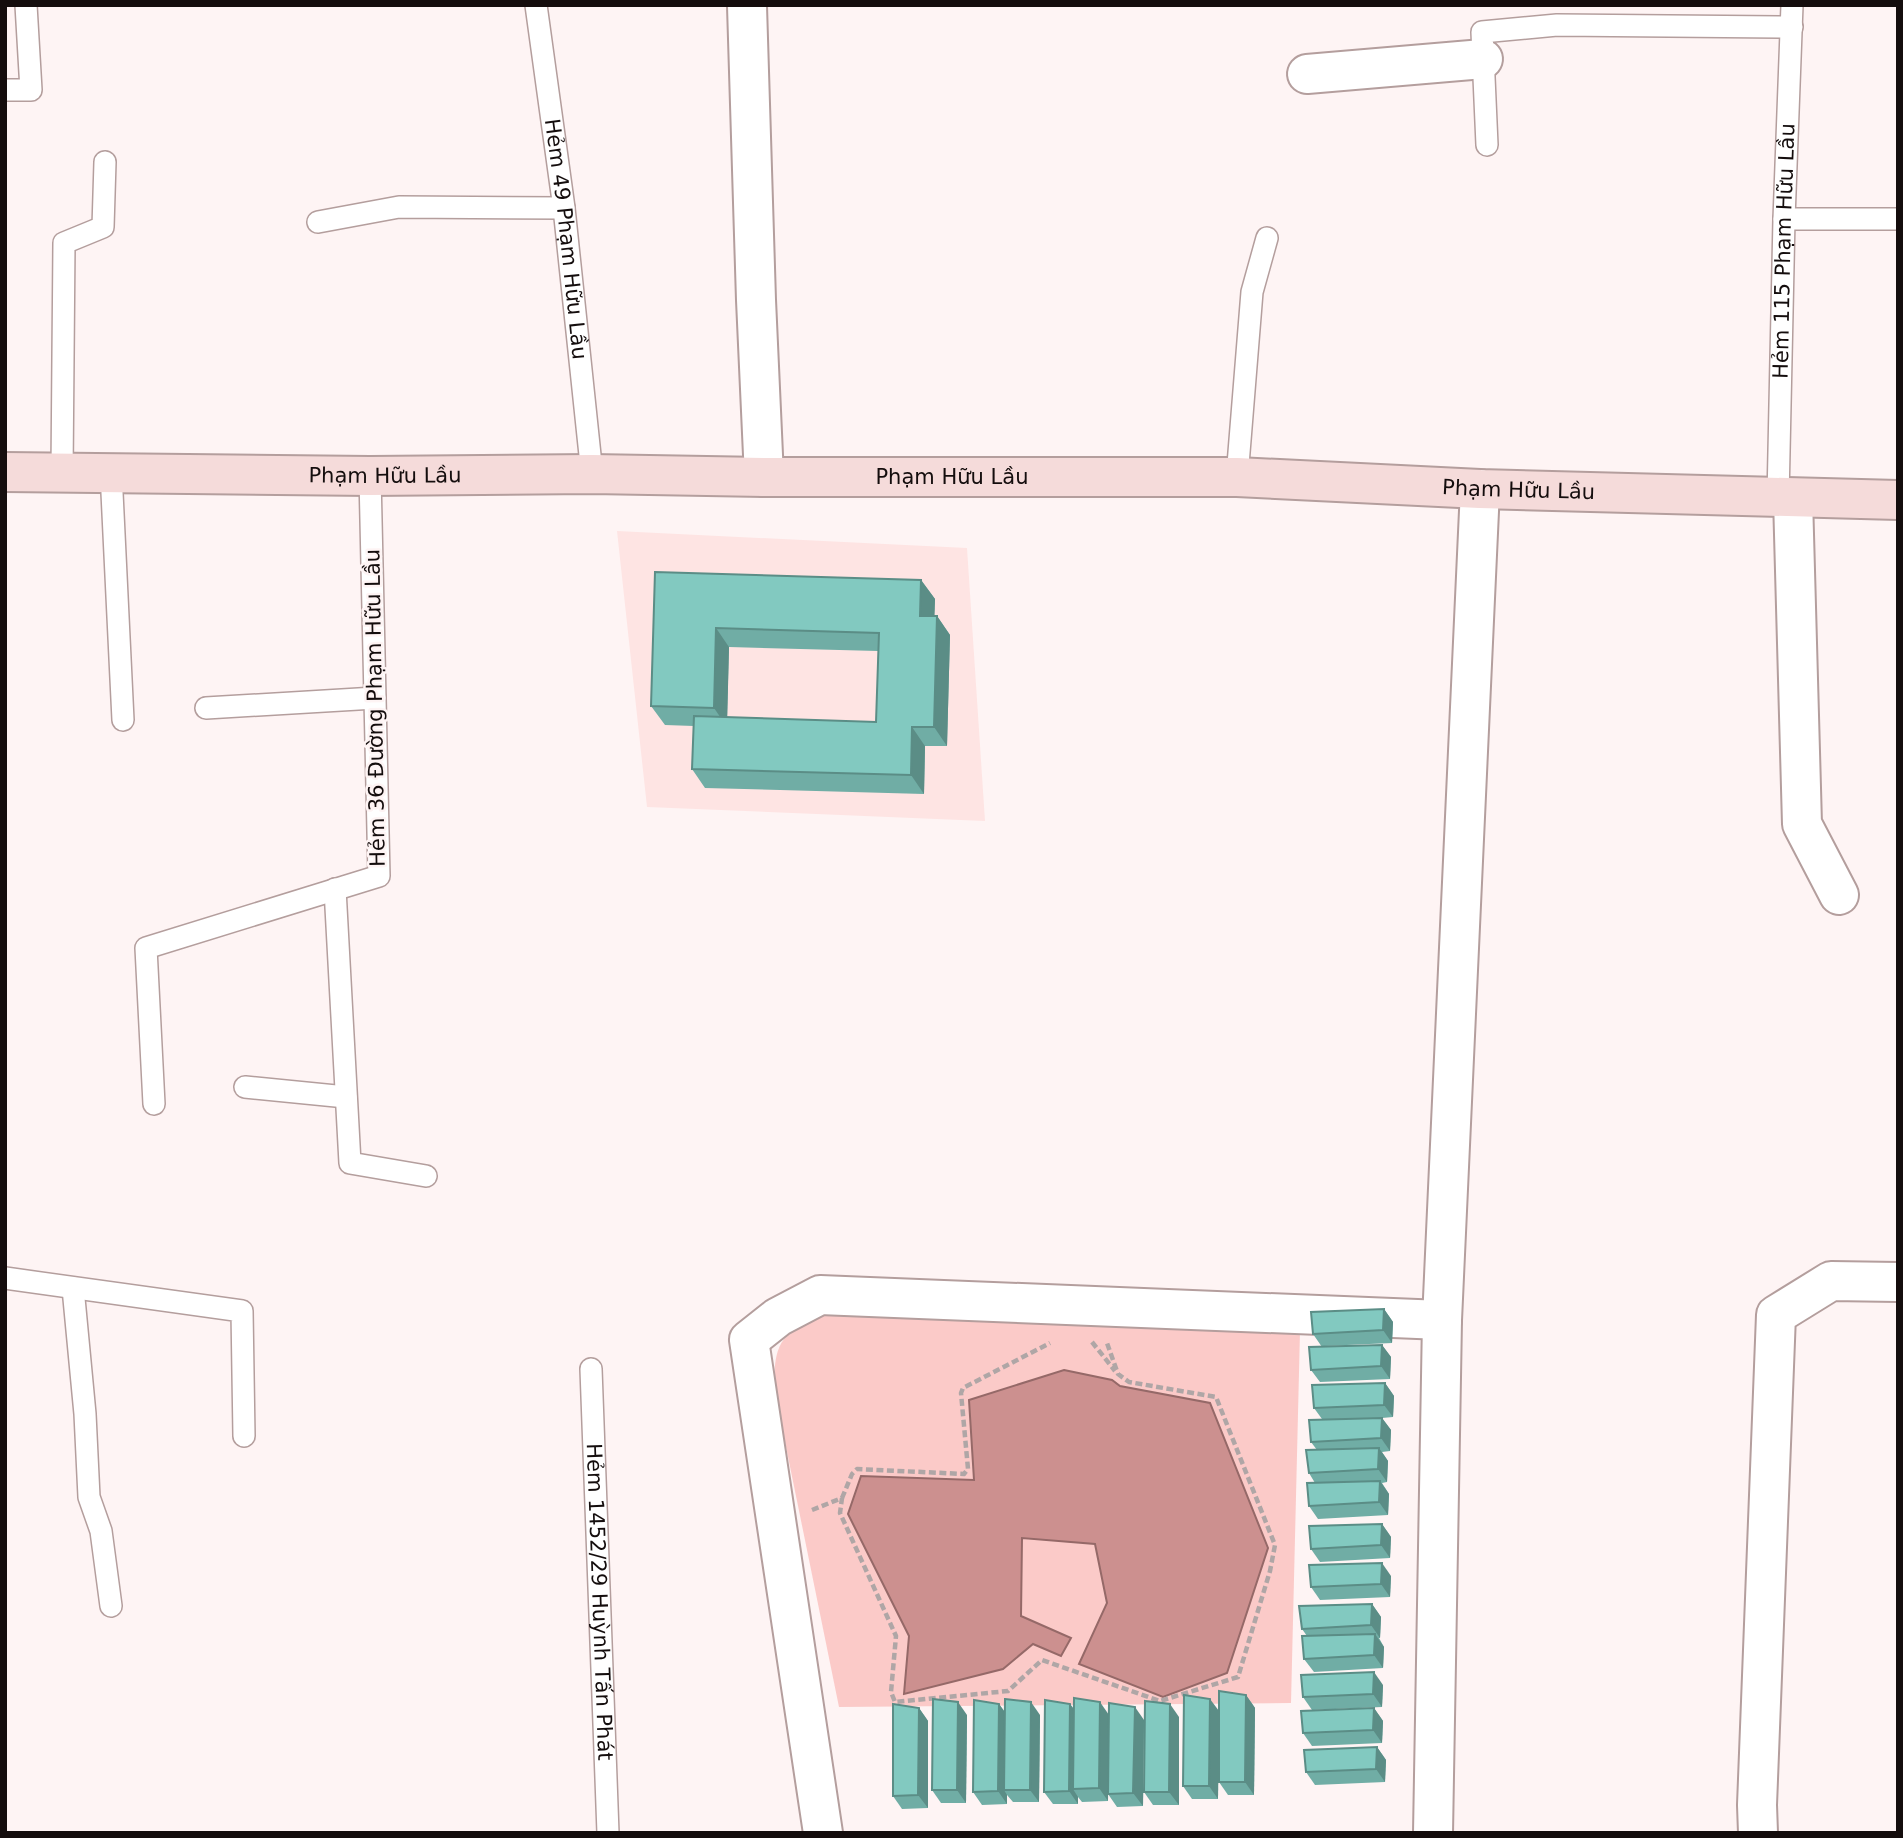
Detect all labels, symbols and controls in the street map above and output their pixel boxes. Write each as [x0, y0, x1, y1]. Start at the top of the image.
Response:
street label: Hẻm 49 Phạm Hữu Lầu [540, 117, 592, 361]
street label: Hẻm 115 Phạm Hữu Lầu [1769, 123, 1800, 379]
street label: Phạm Hữu Lầu [308, 463, 462, 488]
street label: Phạm Hữu Lầu [875, 465, 1028, 489]
street label: Phạm Hữu Lầu [1442, 475, 1595, 504]
street label: Hẻm 36 Đường Phạm Hữu Lầu [360, 549, 390, 867]
street label: Hẻm 1452/29 Huỳnh Tấn Phát [582, 1443, 617, 1761]

